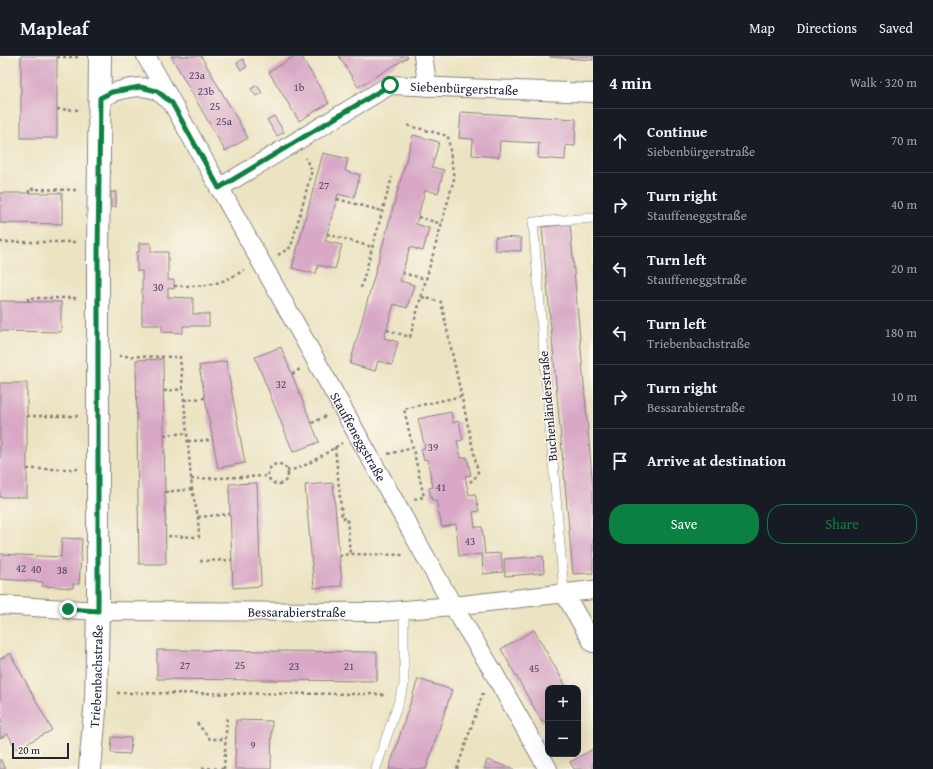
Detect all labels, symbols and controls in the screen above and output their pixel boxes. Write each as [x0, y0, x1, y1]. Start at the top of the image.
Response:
text: Mapleaf [20, 14, 89, 42]
text: Map [749, 18, 775, 38]
text: Directions [797, 18, 857, 38]
text: Saved [879, 18, 913, 38]
house number: 23a [189, 67, 206, 83]
text: 4 min [609, 70, 651, 95]
text: Walk · 320 m [850, 73, 917, 92]
route start [381, 76, 399, 94]
street label: Siebenbürgerstraße [410, 76, 519, 100]
house number: 1b [294, 79, 305, 95]
house number: 23b [198, 83, 214, 99]
house number: 25 [210, 98, 220, 114]
house number: 25a [216, 113, 233, 129]
text: Continue [647, 121, 708, 142]
icon: ahead [609, 130, 631, 152]
text: 70 m [891, 131, 917, 150]
text: Siebenbürgerstraße [647, 142, 755, 161]
house number: 27 [319, 177, 329, 193]
text: Turn right [647, 185, 718, 206]
icon: right [609, 194, 631, 216]
text: 40 m [891, 195, 917, 214]
text: Stauffeneggstraße [647, 206, 747, 225]
text: Turn left [647, 249, 706, 270]
icon: left [609, 258, 631, 280]
text: 20 m [891, 259, 917, 278]
text: Stauffeneggstraße [647, 270, 747, 289]
house number: 30 [153, 279, 163, 295]
text: Turn left [647, 313, 706, 334]
icon: left [609, 322, 631, 344]
text: 180 m [885, 323, 917, 342]
text: Triebenbachstraße [647, 334, 750, 353]
street label: Buchenländerstraße [534, 350, 562, 462]
house number: 32 [276, 376, 286, 392]
text: Turn right [647, 377, 718, 398]
icon: right [609, 386, 631, 408]
text: 10 m [891, 387, 917, 406]
street label: Stauffeneggstraße [326, 388, 391, 485]
text: Bessarabierstraße [647, 398, 745, 417]
house number: 39 [428, 439, 438, 455]
icon: arrive [609, 450, 631, 472]
text: Arrive at destination [647, 450, 786, 471]
house number: 41 [436, 479, 446, 495]
button: Save [609, 504, 759, 544]
button: Share [767, 504, 917, 544]
house number: 43 [465, 533, 475, 549]
house number: 42 [16, 560, 26, 576]
house number: 40 [31, 561, 41, 577]
house number: 38 [57, 562, 67, 578]
route end [59, 600, 77, 618]
street label: Bessarabierstraße [248, 602, 346, 621]
street label: Triebenbachstraße [84, 624, 107, 729]
house number: 27 [180, 657, 190, 673]
house number: 25 [235, 657, 245, 673]
house number: 23 [289, 658, 299, 674]
house number: 21 [344, 658, 354, 674]
house number: 45 [529, 660, 539, 676]
map controls [545, 685, 581, 757]
button: + [545, 685, 581, 721]
button: − [545, 721, 581, 757]
house number: 9 [250, 737, 256, 753]
scale bar [12, 741, 69, 760]
text: 20 m [18, 742, 40, 758]

